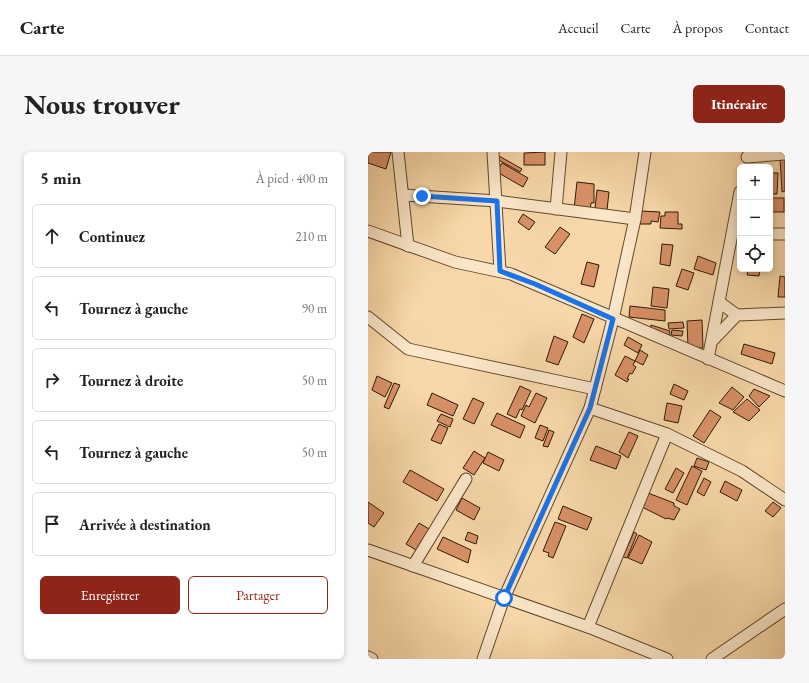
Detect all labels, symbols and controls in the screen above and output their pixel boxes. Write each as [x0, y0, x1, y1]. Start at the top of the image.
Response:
text: Carte [20, 15, 64, 40]
text: Accueil [558, 19, 599, 37]
text: Carte [621, 19, 651, 37]
text: À propos [673, 19, 723, 37]
text: Contact [745, 19, 789, 37]
button: Itinéraire [693, 85, 785, 123]
text: Nous trouver [24, 86, 180, 122]
map controls [737, 164, 773, 272]
button: + [737, 164, 773, 200]
text: 5 min [40, 167, 81, 189]
text: À pied · 400 m [256, 170, 328, 187]
route end [413, 187, 431, 205]
button: − [737, 200, 773, 236]
icon: ahead [41, 225, 63, 247]
text: Continuez [79, 227, 145, 246]
text: 210 m [296, 228, 327, 245]
button: locate [737, 236, 773, 272]
icon: left [41, 297, 63, 319]
text: Tournez à gauche [79, 299, 188, 318]
text: 90 m [302, 300, 327, 317]
icon: right [41, 369, 63, 391]
text: Tournez à droite [79, 371, 183, 390]
text: 50 m [302, 372, 327, 389]
icon: left [41, 441, 63, 463]
text: Tournez à gauche [79, 443, 188, 462]
text: 50 m [302, 444, 327, 461]
icon: arrive [41, 513, 63, 535]
text: Arrivée à destination [79, 515, 211, 534]
button: Enregistrer [40, 576, 180, 614]
button: Partager [188, 576, 328, 614]
route start [495, 589, 513, 607]

